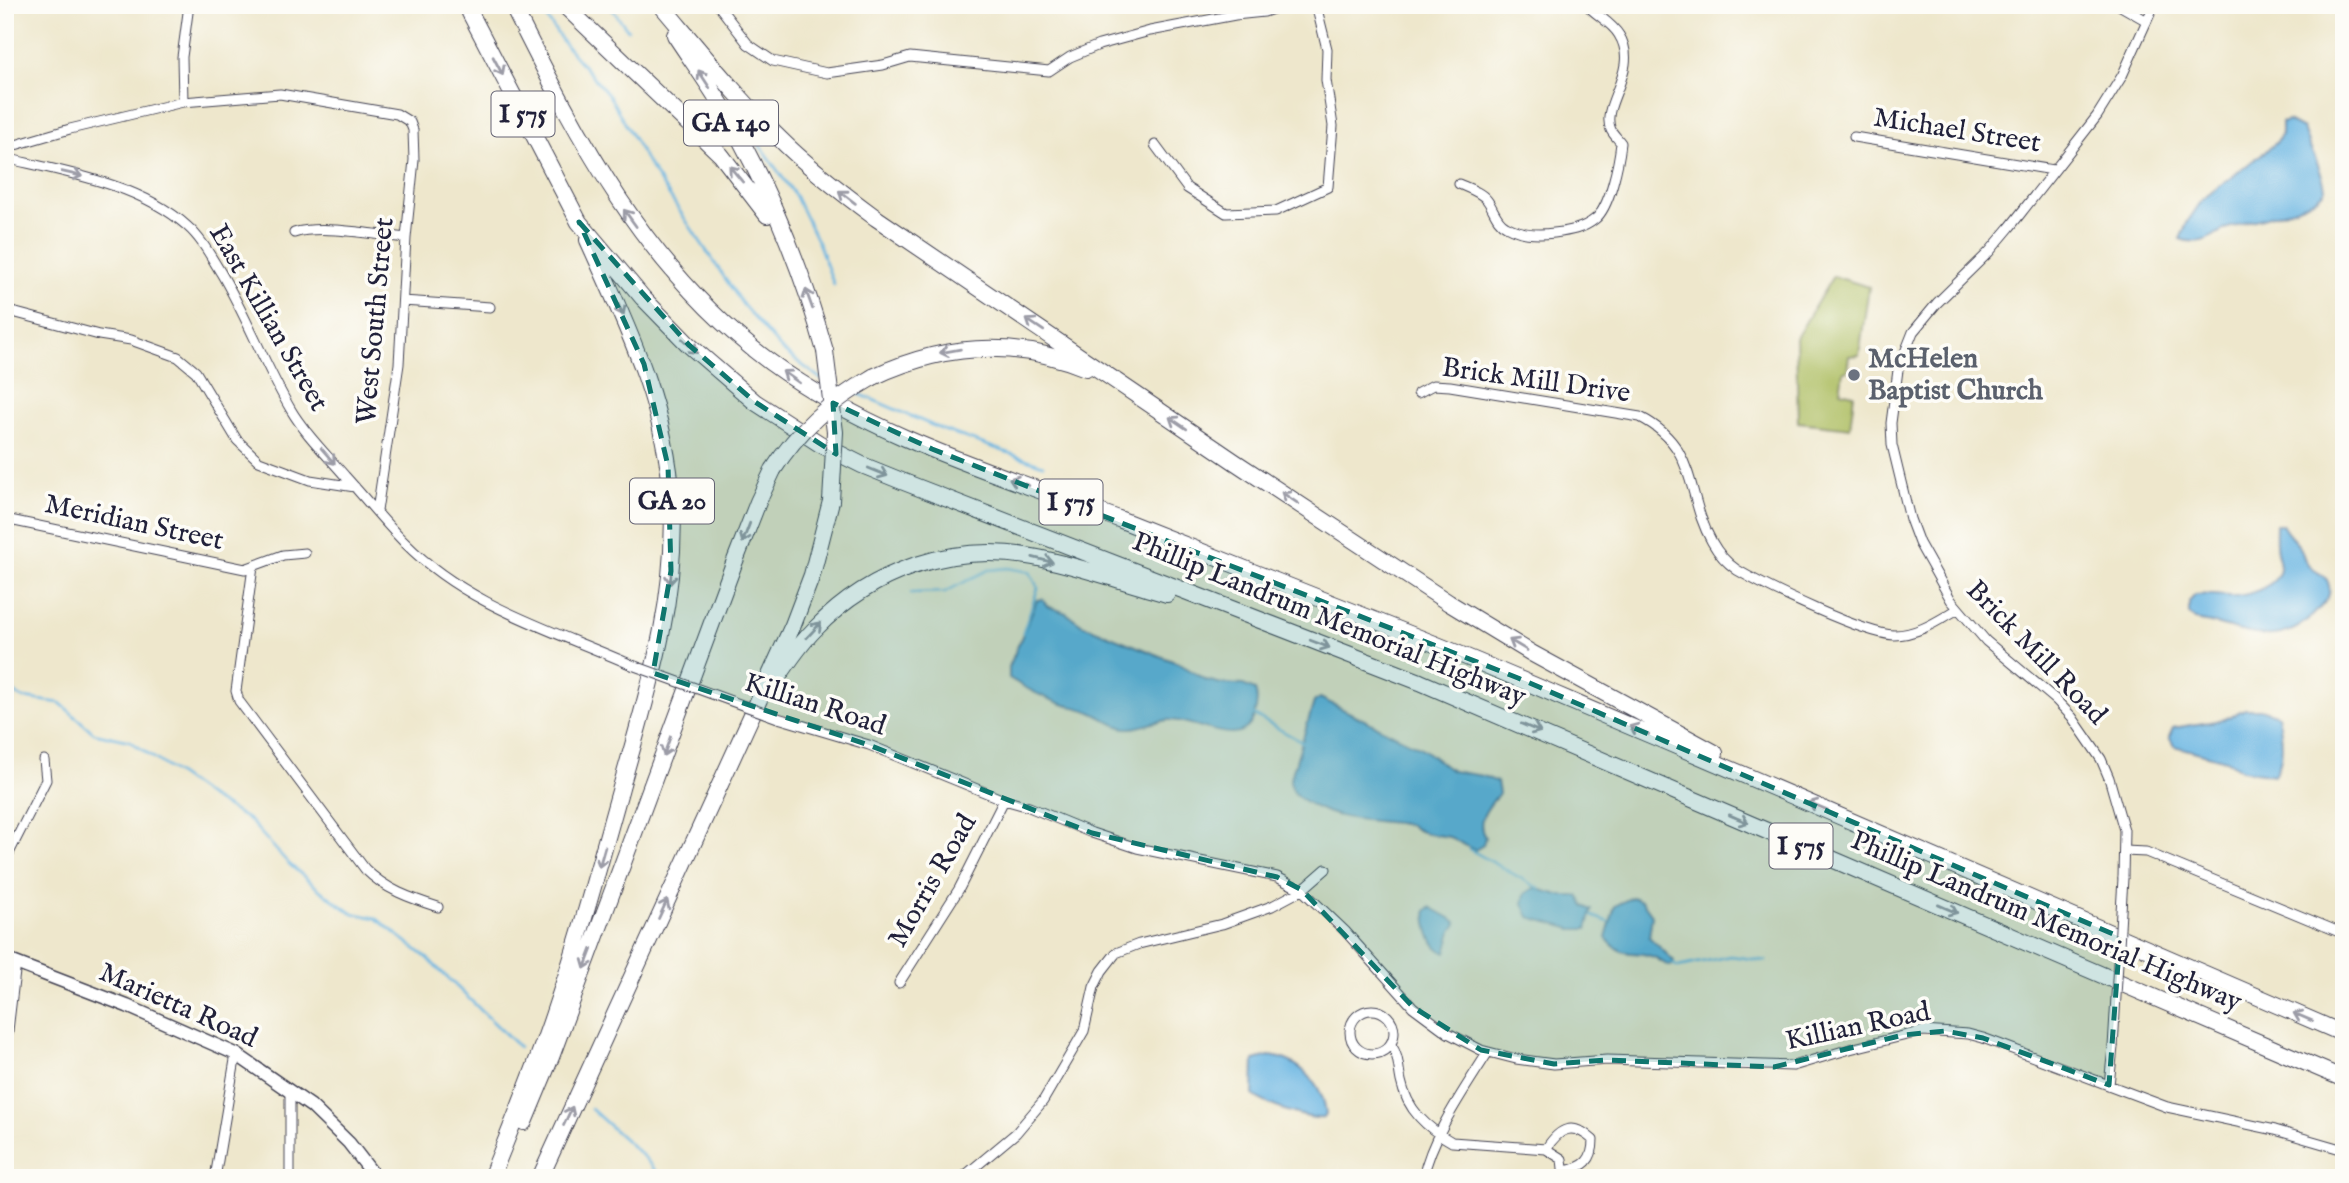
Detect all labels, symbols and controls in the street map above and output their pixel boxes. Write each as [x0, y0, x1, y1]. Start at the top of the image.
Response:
one-way arrow [491, 55, 505, 75]
one-way arrow [697, 70, 711, 89]
road number: I 575 [491, 91, 554, 136]
road number: GA 140 [684, 100, 778, 146]
street label: Michael Street [1871, 101, 2044, 162]
one-way arrow [728, 165, 744, 183]
one-way arrow [60, 168, 83, 181]
one-way arrow [838, 190, 857, 205]
one-way arrow [623, 209, 637, 228]
street label: West South Street [350, 216, 403, 426]
street label: East Killian Street [200, 218, 336, 418]
one-way arrow [802, 289, 814, 311]
one-way arrow [612, 295, 626, 316]
one-way arrow [1026, 318, 1045, 332]
one-way arrow [681, 338, 699, 354]
place label: McHelen Baptist Church [1868, 342, 2044, 409]
one-way arrow [939, 345, 962, 358]
street label: Brick Mill Drive [1440, 350, 1633, 412]
marker: McHelen Baptist Church [1846, 367, 1862, 383]
one-way arrow [782, 370, 801, 384]
one-way arrow [1169, 416, 1189, 430]
one-way arrow [320, 447, 336, 465]
one-way arrow [867, 466, 888, 479]
one-way arrow [1008, 475, 1030, 488]
road number: GA 20 [630, 478, 714, 524]
road number: I 575 [1040, 480, 1102, 524]
street label: Meridian Street [41, 487, 227, 559]
one-way arrow [1280, 491, 1300, 505]
one-way arrow [739, 521, 751, 543]
street label: Phillip Landrum Memorial Highway [1127, 525, 1531, 715]
one-way arrow [1031, 554, 1054, 567]
one-way arrow [664, 562, 677, 585]
street label: Brick Mill Road [1958, 573, 2114, 733]
one-way arrow [806, 621, 822, 639]
one-way arrow [1308, 638, 1330, 651]
one-way arrow [1508, 638, 1528, 652]
street label: Killian Road [740, 666, 890, 744]
one-way arrow [1519, 723, 1541, 736]
one-way arrow [1629, 723, 1651, 736]
one-way arrow [660, 735, 672, 757]
one-way arrow [1808, 799, 1829, 812]
street label: Morris Road [881, 808, 985, 954]
one-way arrow [1728, 813, 1750, 826]
road number: I 575 [1770, 824, 1832, 868]
street label: Phillip Landrum Memorial Highway [1845, 824, 2247, 1021]
one-way arrow [595, 845, 608, 868]
one-way arrow [656, 899, 670, 920]
one-way arrow [1937, 903, 1959, 916]
one-way arrow [580, 948, 593, 970]
street label: Marietta Road [93, 956, 263, 1057]
street label: Killian Road [1782, 995, 1934, 1059]
one-way arrow [2293, 1009, 2315, 1022]
one-way arrow [562, 1106, 575, 1127]

